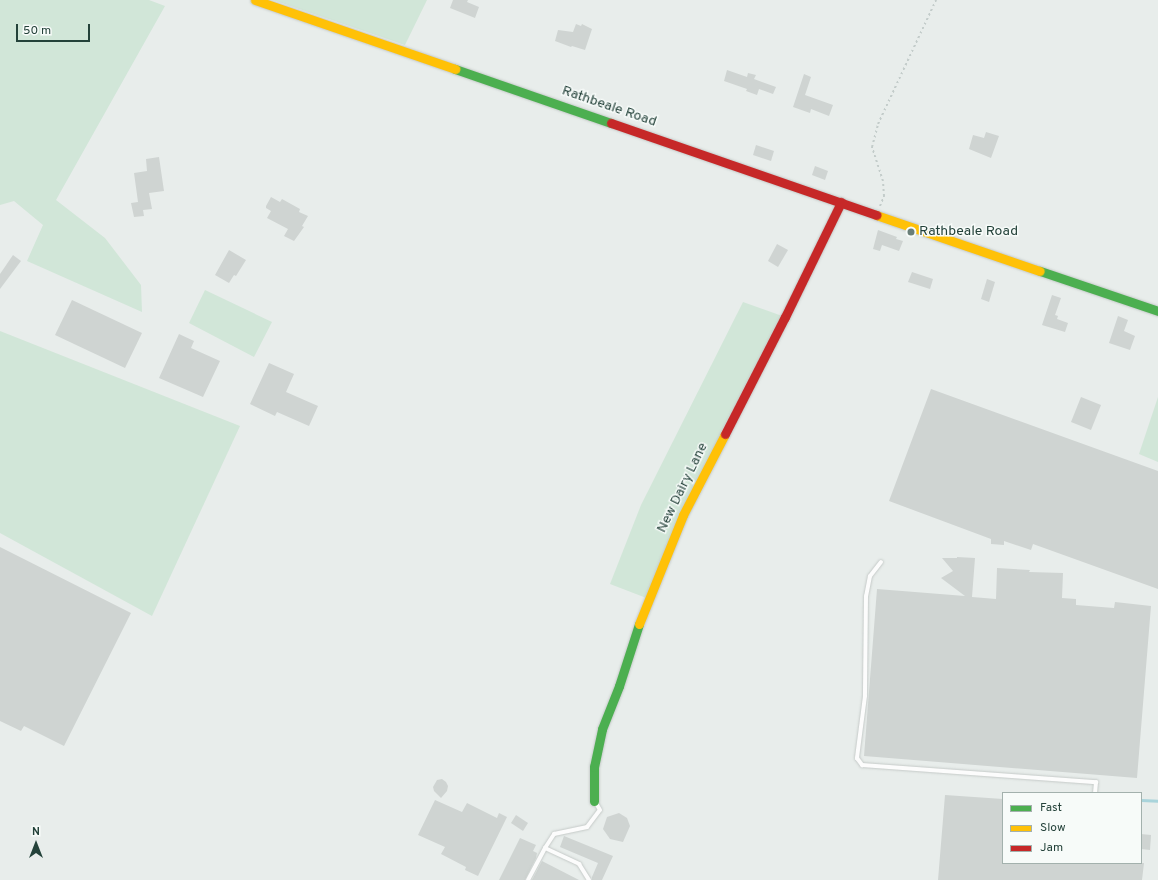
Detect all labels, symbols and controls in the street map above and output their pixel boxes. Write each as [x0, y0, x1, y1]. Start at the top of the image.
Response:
scale bar [18, 16, 92, 42]
text: 50 m [23, 23, 51, 39]
street label: Rathbeale Road [559, 83, 659, 131]
place label: Rathbeale Road [919, 224, 1018, 240]
marker: Rathbeale Road [906, 227, 916, 237]
street label: New Dairy Lane [654, 440, 712, 536]
legend [1002, 792, 1142, 864]
text: Fast [1040, 800, 1062, 816]
text: Slow [1040, 820, 1066, 836]
north arrow [16, 824, 56, 864]
text: N [32, 825, 40, 839]
text: Jam [1040, 840, 1063, 856]

